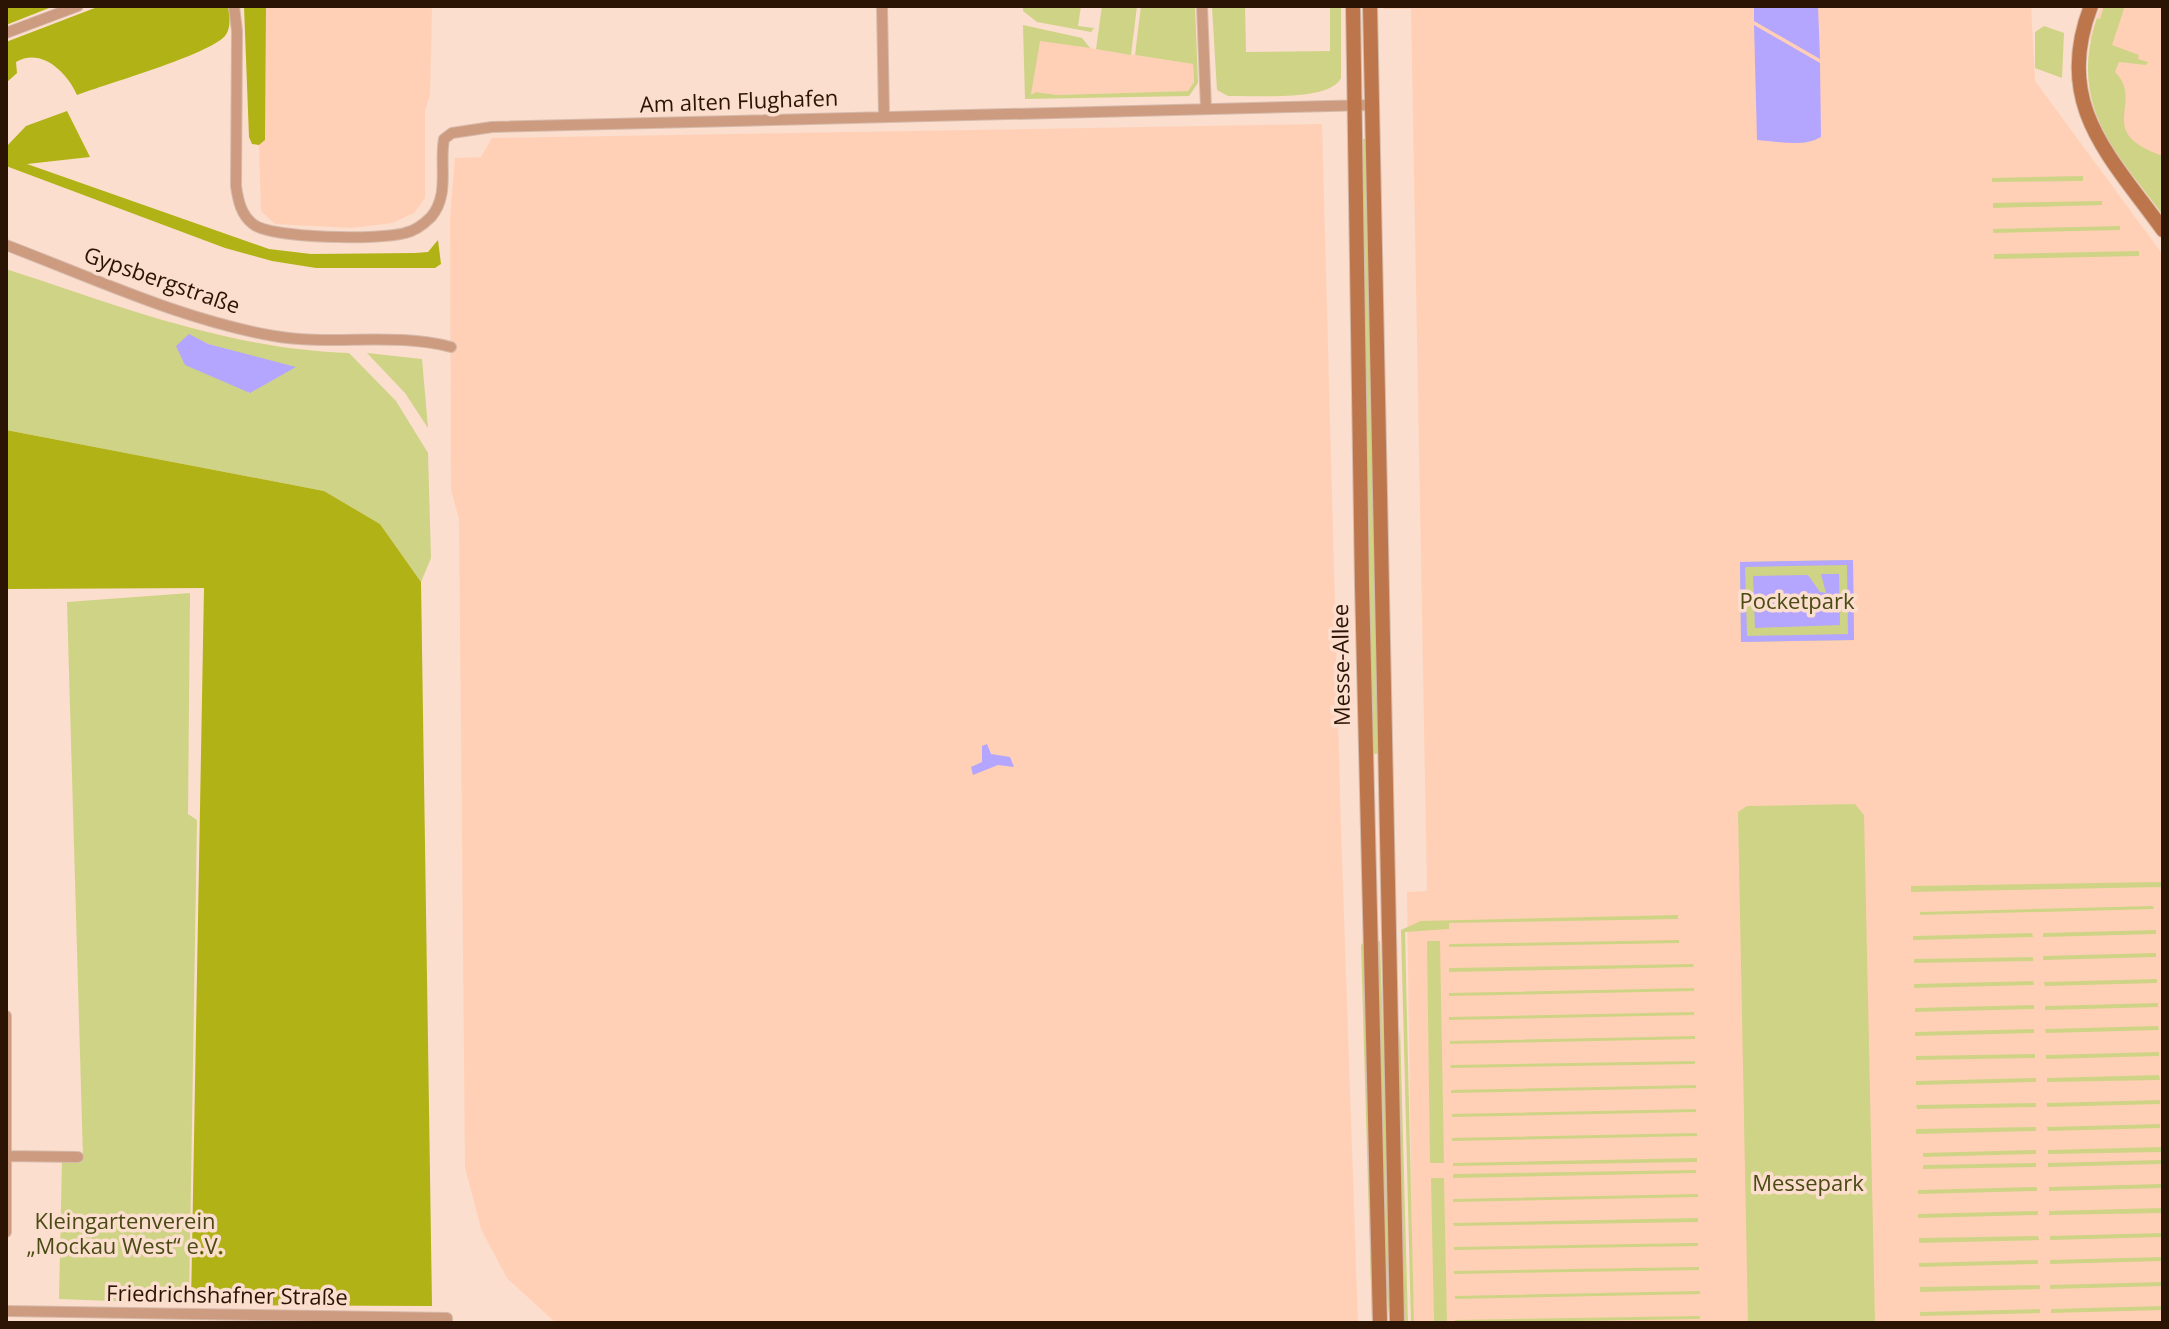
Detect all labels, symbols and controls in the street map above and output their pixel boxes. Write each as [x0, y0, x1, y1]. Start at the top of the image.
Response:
street label: Am alten Flughafen [639, 82, 839, 118]
street label: Gypsbergstraße [80, 238, 244, 320]
park label: Pocketpark [1740, 585, 1855, 615]
street label: Messe-Allee [1324, 604, 1356, 726]
park label: Messepark [1752, 1167, 1864, 1197]
park label: Kleingartenverein „Mockau West“ e.V. [27, 1205, 223, 1260]
street label: Friedrichshafner Straße [106, 1277, 348, 1311]

